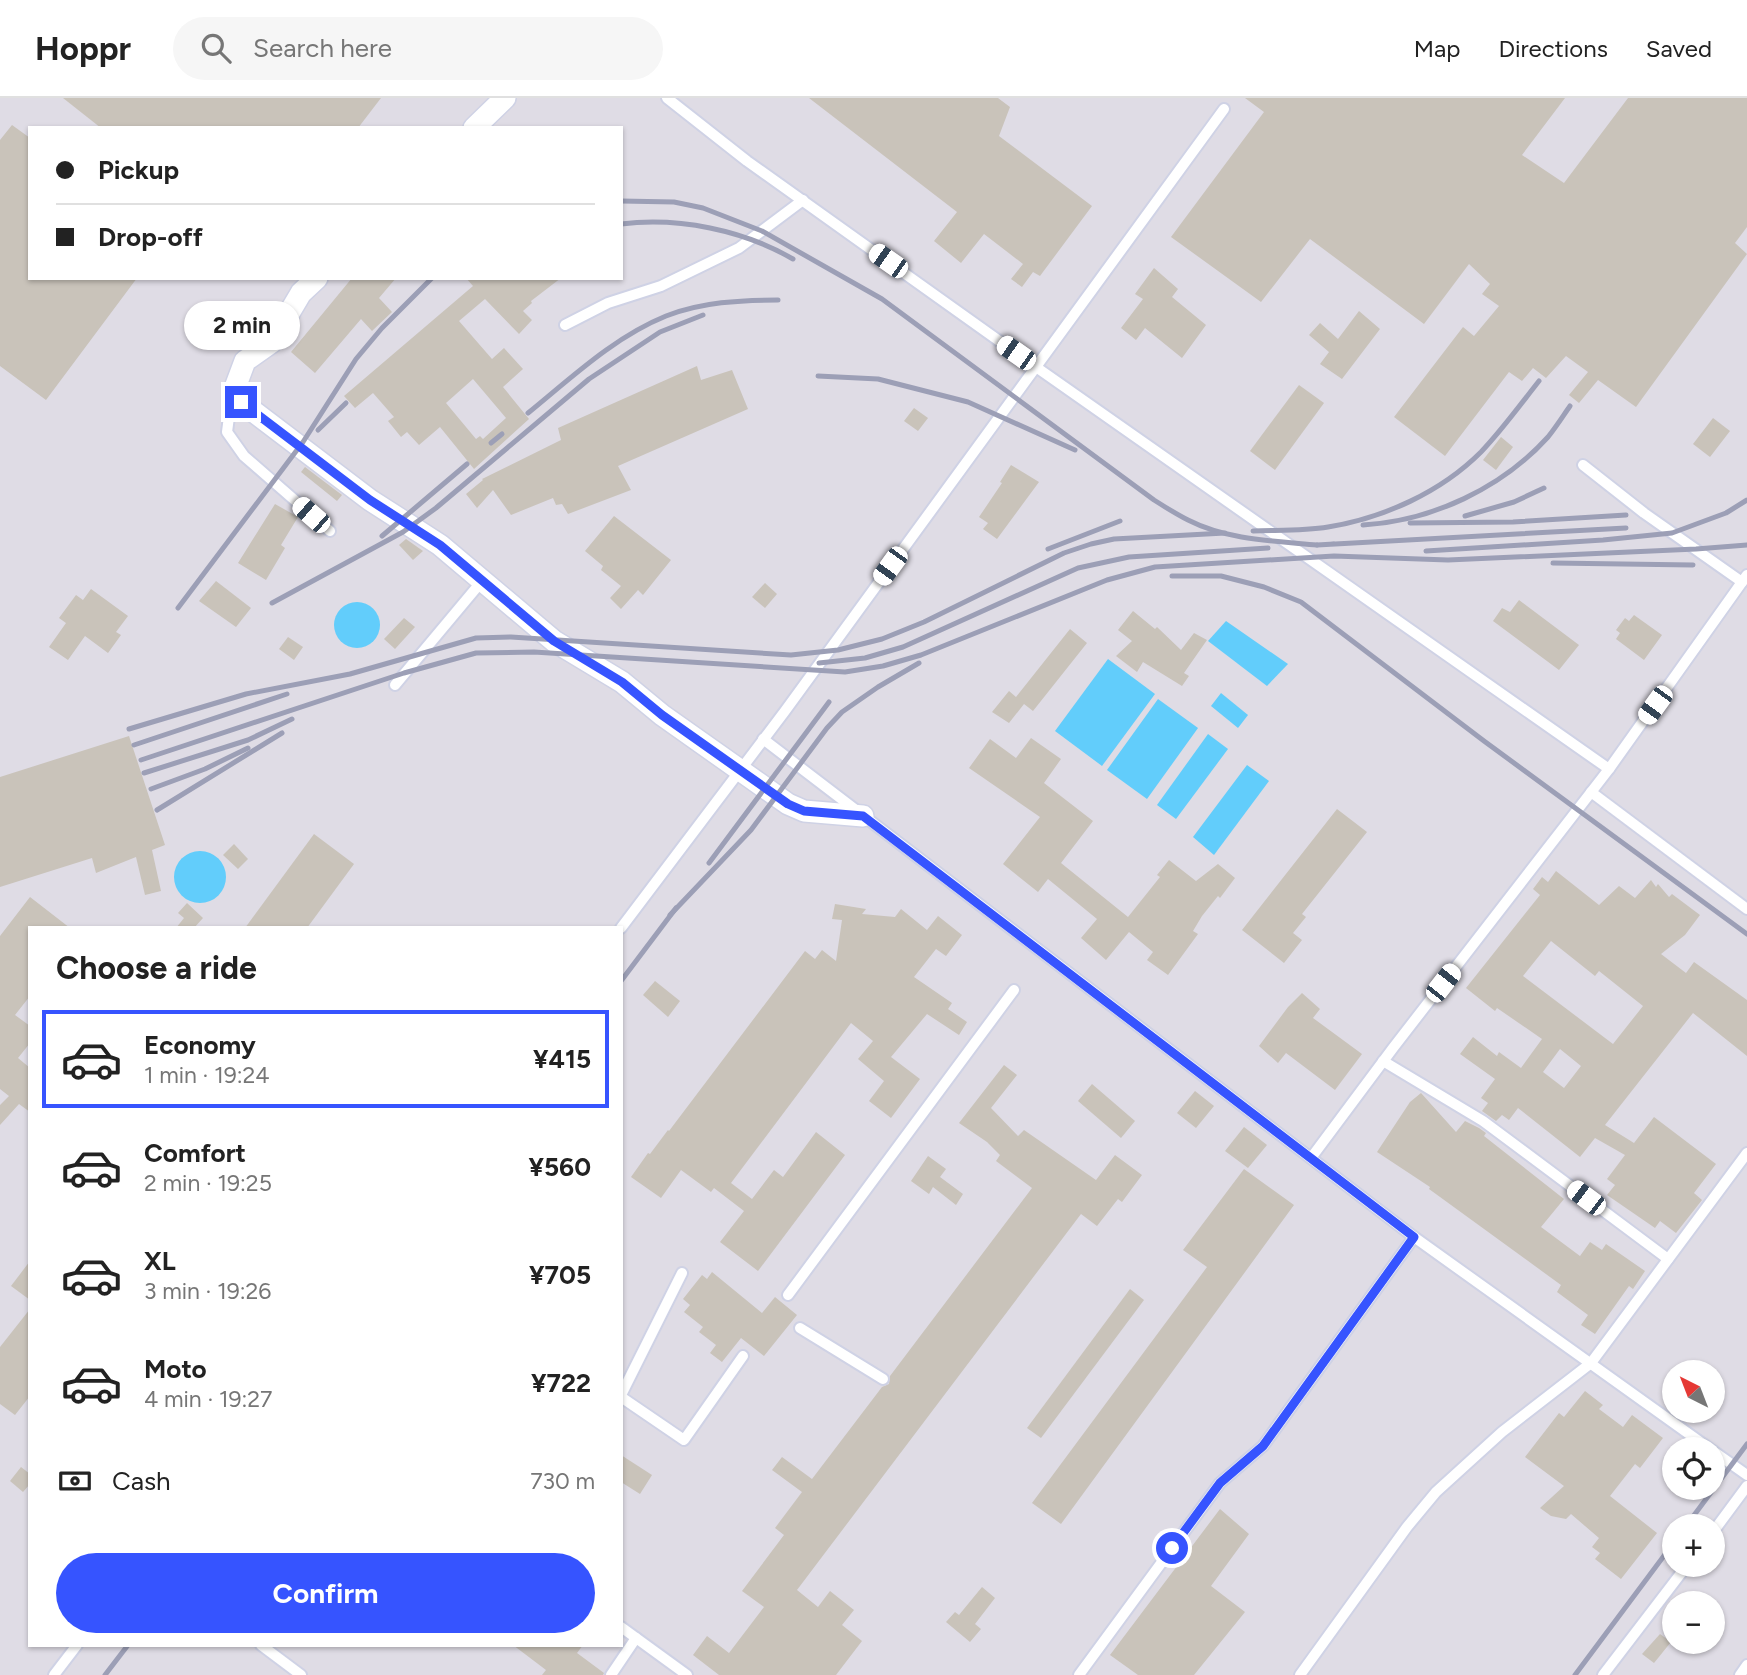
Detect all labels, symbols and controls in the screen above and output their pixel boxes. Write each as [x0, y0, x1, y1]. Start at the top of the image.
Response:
search box [173, 17, 663, 80]
text: Hoppr [35, 29, 131, 68]
icon: search [197, 29, 235, 67]
text: Search here [253, 32, 392, 64]
text: Map [1414, 34, 1460, 63]
text: Directions [1498, 34, 1608, 63]
text: Saved [1646, 34, 1712, 63]
text: Pickup [98, 154, 179, 186]
text: Drop-off [98, 221, 203, 253]
car [865, 240, 912, 282]
callout: 2 min [183, 300, 299, 350]
text: 2 min [213, 311, 271, 339]
car [993, 332, 1040, 374]
route end [225, 386, 257, 418]
car [289, 493, 334, 537]
car [870, 543, 911, 589]
car [1635, 682, 1676, 728]
text: Choose a ride [56, 949, 257, 987]
car [1422, 960, 1465, 1006]
icon: car [60, 1028, 123, 1091]
text: Economy [144, 1029, 256, 1061]
text: ¥415 [533, 1043, 591, 1075]
text: 1 min · 19:24 [144, 1061, 270, 1089]
icon: car [60, 1136, 123, 1199]
text: Comfort [144, 1137, 246, 1169]
text: ¥560 [528, 1151, 591, 1183]
text: 2 min · 19:25 [144, 1169, 272, 1197]
car [1563, 1177, 1610, 1219]
icon: car [60, 1244, 123, 1307]
text: XL [144, 1245, 176, 1277]
text: ¥705 [529, 1259, 591, 1291]
text: 3 min · 19:26 [144, 1277, 271, 1305]
icon: car [60, 1352, 123, 1415]
text: Moto [144, 1353, 207, 1385]
north arrow [1662, 1360, 1726, 1423]
map controls [1662, 1360, 1725, 1654]
text: ¥722 [531, 1367, 591, 1399]
text: 4 min · 19:27 [144, 1385, 272, 1413]
button: locate [1662, 1437, 1725, 1500]
icon: cash [56, 1462, 94, 1500]
text: Cash [112, 1465, 171, 1497]
text: 730 m [530, 1467, 595, 1495]
button: + [1662, 1514, 1725, 1577]
route start [1156, 1532, 1188, 1564]
button: Confirm [56, 1553, 595, 1633]
button: − [1662, 1591, 1725, 1654]

